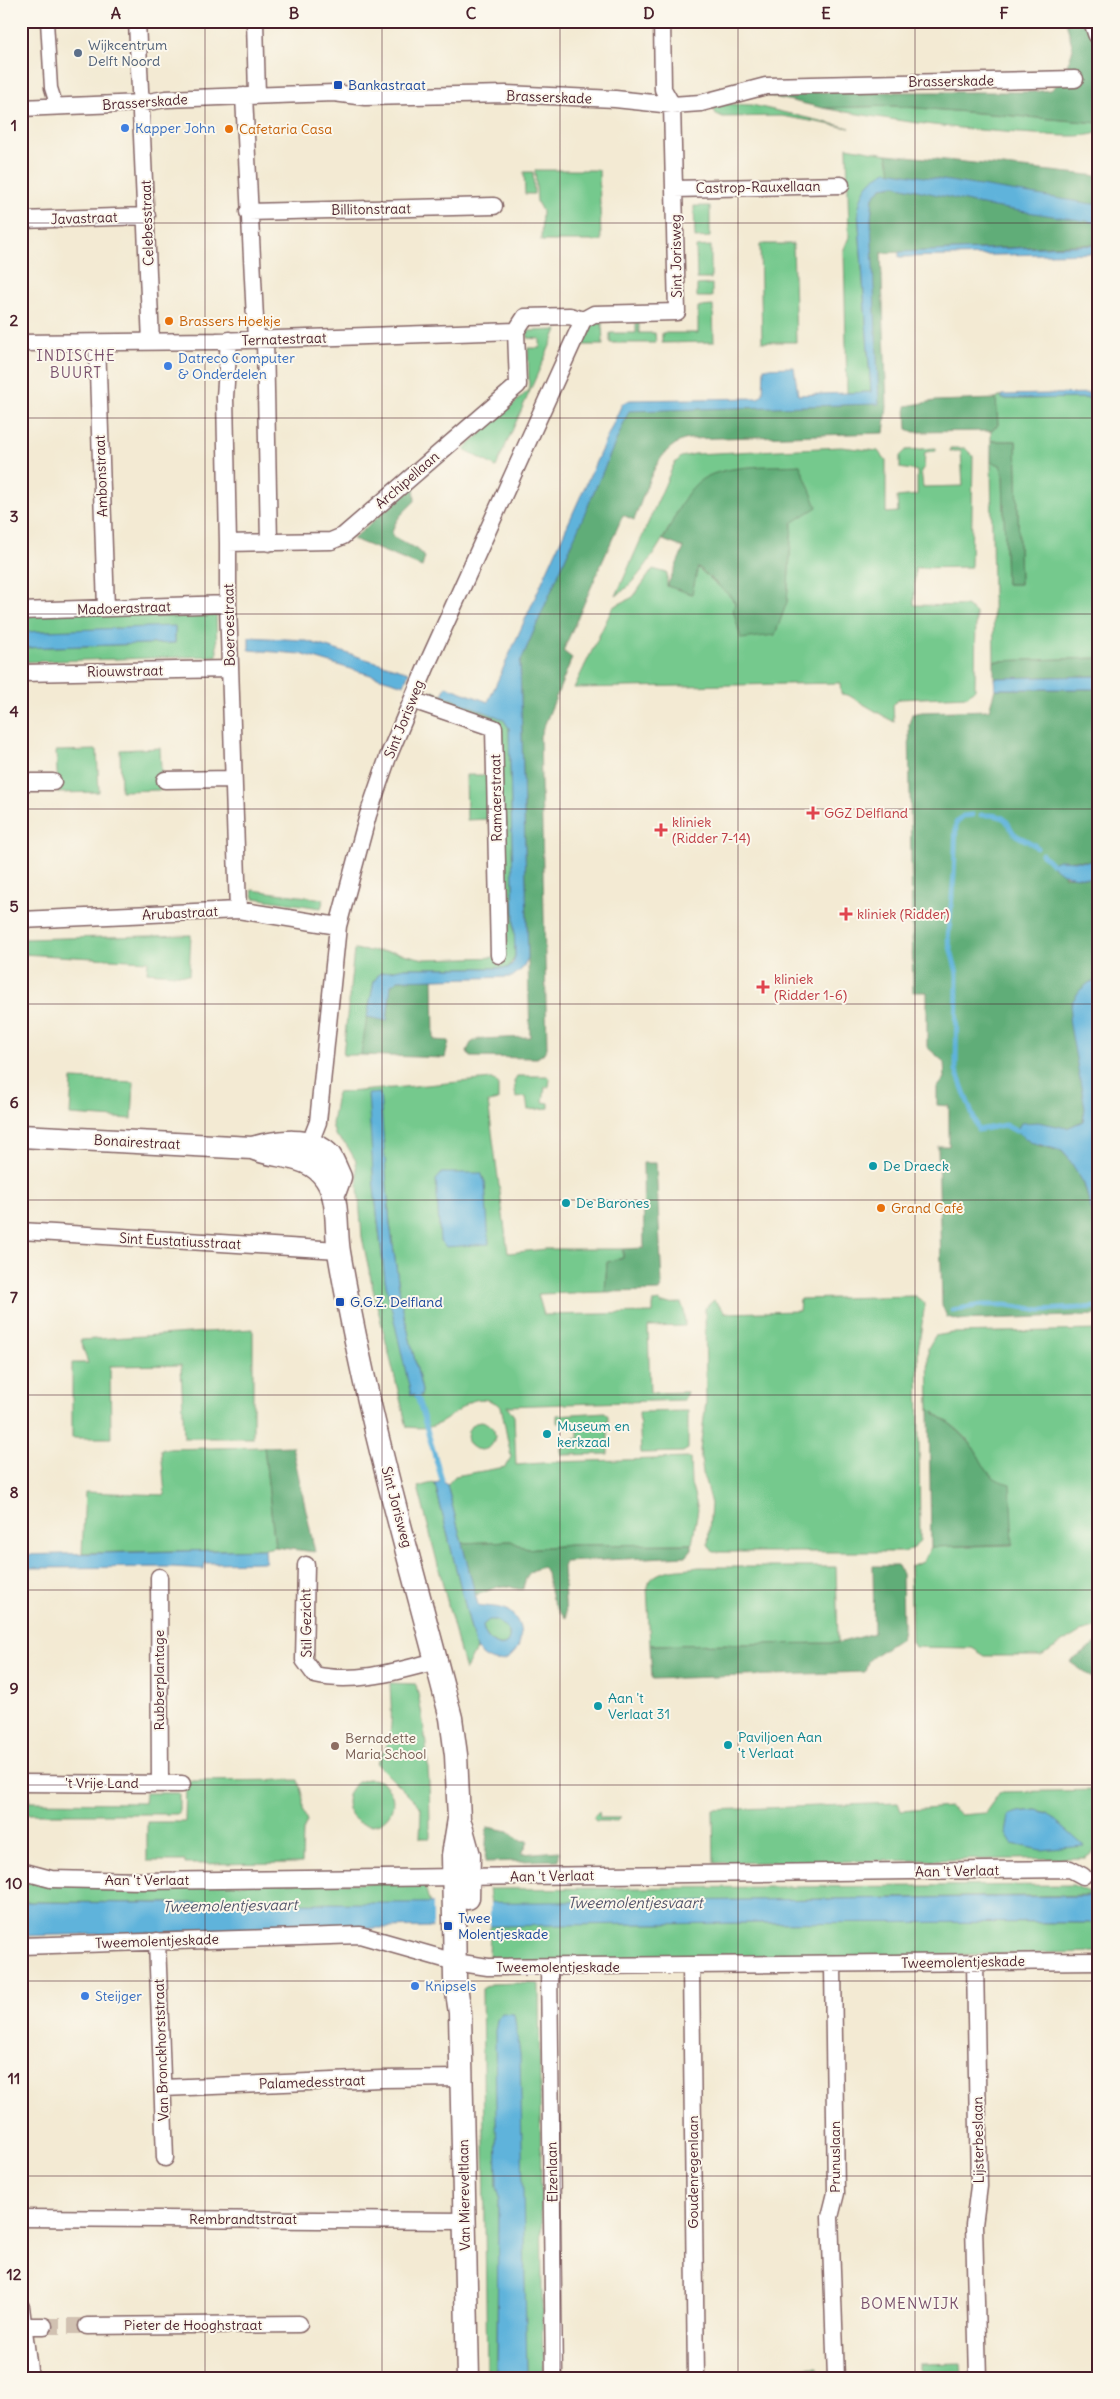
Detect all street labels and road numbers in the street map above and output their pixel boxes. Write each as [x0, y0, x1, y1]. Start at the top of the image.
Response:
street label: Brasserskade [908, 71, 994, 91]
street label: Brasserskade [506, 87, 592, 107]
street label: Brasserskade [102, 90, 188, 114]
street label: Castrop-Rauxellaan [695, 177, 821, 197]
street label: Celebesstraat [136, 179, 157, 266]
street label: Billitonstraat [331, 199, 411, 219]
street label: Javastraat [50, 208, 118, 228]
street label: Sint Jorisweg [666, 214, 686, 298]
street label: Ternatestraat [241, 329, 327, 349]
street label: Ambonstraat [91, 434, 111, 517]
street label: Archipellaan [371, 447, 443, 513]
street label: Boeroestraat [219, 583, 239, 667]
street label: Madoerastraat [77, 597, 171, 619]
street label: Riouwstraat [87, 661, 164, 681]
street label: Sint Jorisweg [380, 677, 428, 761]
street label: Ramaerstraat [486, 754, 506, 842]
street label: Arubastraat [142, 902, 219, 924]
street label: Bonairestraat [93, 1131, 181, 1153]
street label: Sint Eustatiusstraat [119, 1229, 242, 1253]
street label: Sint Jorisweg [378, 1464, 416, 1550]
street label: Stil Gezicht [296, 1588, 316, 1658]
street label: Rubberplantage [150, 1630, 168, 1730]
street label: 't Vrije Land [65, 1774, 139, 1792]
street label: Aan 't Verlaat [915, 1861, 1000, 1881]
street label: Aan 't Verlaat [510, 1866, 595, 1886]
street label: Aan 't Verlaat [105, 1871, 189, 1889]
street label: Tweemolentjeskade [95, 1930, 219, 1952]
street label: Tweemolentjeskade [901, 1952, 1025, 1972]
street label: Tweemolentjeskade [496, 1958, 620, 1976]
street label: Van Bronckhorststraat [150, 1978, 172, 2122]
street label: Palamedesstraat [259, 2071, 366, 2093]
street label: Lijsterbeslaan [968, 2096, 988, 2184]
street label: Goudenregenlaan [684, 2115, 702, 2229]
street label: Prunuslaan [826, 2121, 844, 2193]
street label: Van Miereveltlaan [454, 2139, 474, 2251]
street label: Elzenlaan [542, 2142, 562, 2202]
street label: Rembrandtstraat [189, 2210, 297, 2228]
street label: Pieter de Hooghstraat [124, 2316, 262, 2334]

